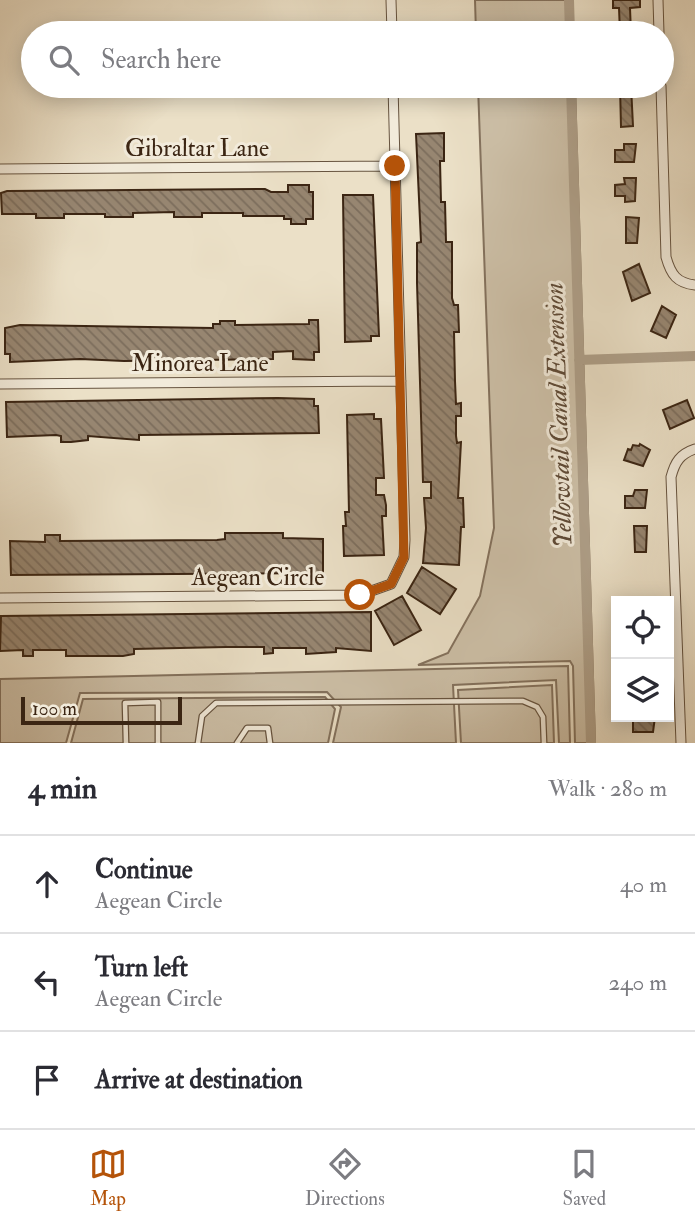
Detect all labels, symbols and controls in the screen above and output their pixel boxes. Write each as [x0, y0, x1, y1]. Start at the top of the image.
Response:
search box [21, 21, 674, 98]
icon: search [45, 41, 83, 79]
text: Search here [101, 44, 221, 76]
street label: Gibraltar Lane [125, 133, 269, 164]
route end [379, 150, 410, 181]
water label: Yellowtail Canal Extension [538, 282, 580, 548]
street label: Minorea Lane [132, 348, 268, 379]
street label: Aegean Circle [191, 562, 324, 593]
route start [344, 579, 375, 610]
map controls [611, 596, 674, 722]
button: locate [611, 596, 674, 659]
button: layers [611, 659, 674, 722]
scale bar [21, 694, 182, 726]
text: 100 m [32, 697, 77, 721]
text: 4 min [28, 770, 97, 807]
text: Walk · 280 m [548, 774, 667, 803]
text: Continue [95, 854, 193, 886]
icon: ahead [28, 865, 66, 903]
text: 40 m [620, 870, 667, 899]
text: Aegean Circle [95, 886, 222, 915]
text: Turn left [95, 952, 188, 984]
icon: left [28, 963, 66, 1001]
text: 240 m [608, 968, 667, 997]
text: Aegean Circle [95, 984, 222, 1013]
icon: arrive [28, 1061, 66, 1099]
text: Arrive at destination [95, 1064, 303, 1096]
tab: Map [89, 1145, 127, 1211]
tab: Directions [305, 1145, 385, 1211]
tab: Saved [563, 1145, 606, 1211]

